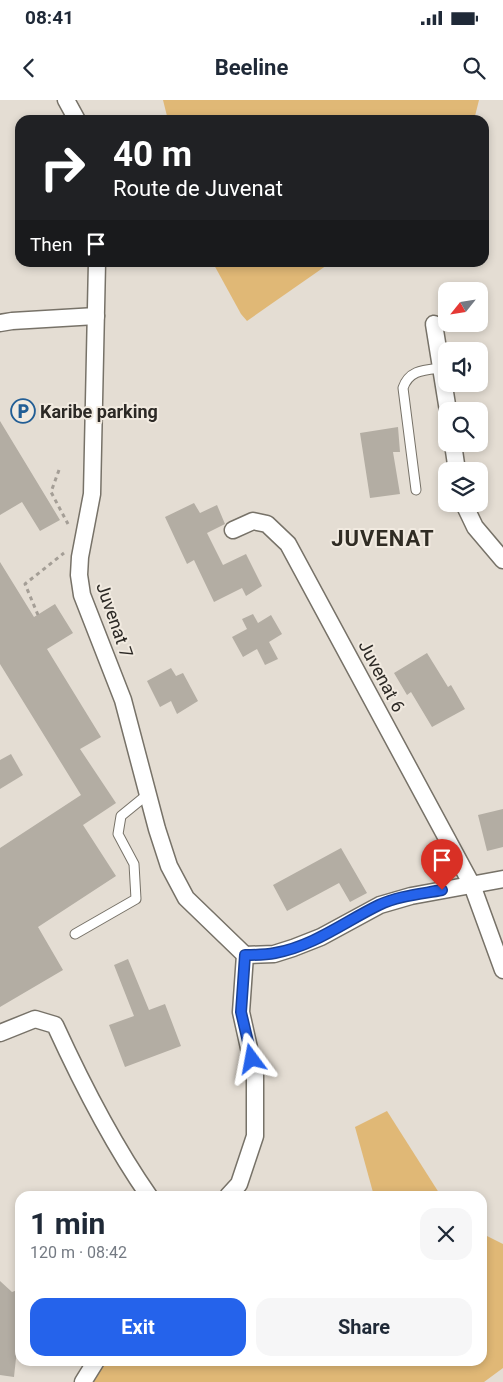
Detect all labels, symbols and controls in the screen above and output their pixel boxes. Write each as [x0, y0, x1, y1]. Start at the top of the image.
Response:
text: 08:41 [25, 6, 74, 29]
icon: back [15, 54, 43, 82]
icon: search [460, 54, 488, 82]
text: Beeline [215, 55, 288, 80]
text: 40 m [113, 134, 192, 175]
icon: right [30, 135, 95, 200]
text: Route de Juvenat [113, 176, 283, 201]
icon: arrive [82, 230, 110, 258]
text: Then [30, 233, 72, 256]
north arrow [438, 282, 488, 332]
map controls [438, 282, 488, 512]
button: sound [438, 342, 488, 392]
parking icon: Karibe parking [10, 398, 36, 424]
place label: Karibe parking [40, 401, 158, 422]
button: search [438, 402, 488, 452]
button: layers [438, 462, 488, 512]
district label: JUVENAT [331, 526, 435, 551]
street label: Juvenat 7 [92, 580, 138, 660]
street label: Juvenat 6 [354, 637, 410, 715]
pin [421, 839, 463, 890]
icon: arrive [428, 846, 456, 874]
position arrow [225, 1032, 277, 1084]
text: 1 min [30, 1206, 105, 1241]
button: close [420, 1208, 472, 1260]
text: 120 m · 08:42 [30, 1243, 127, 1262]
button: Exit [30, 1298, 246, 1356]
button: Share [256, 1298, 472, 1356]

